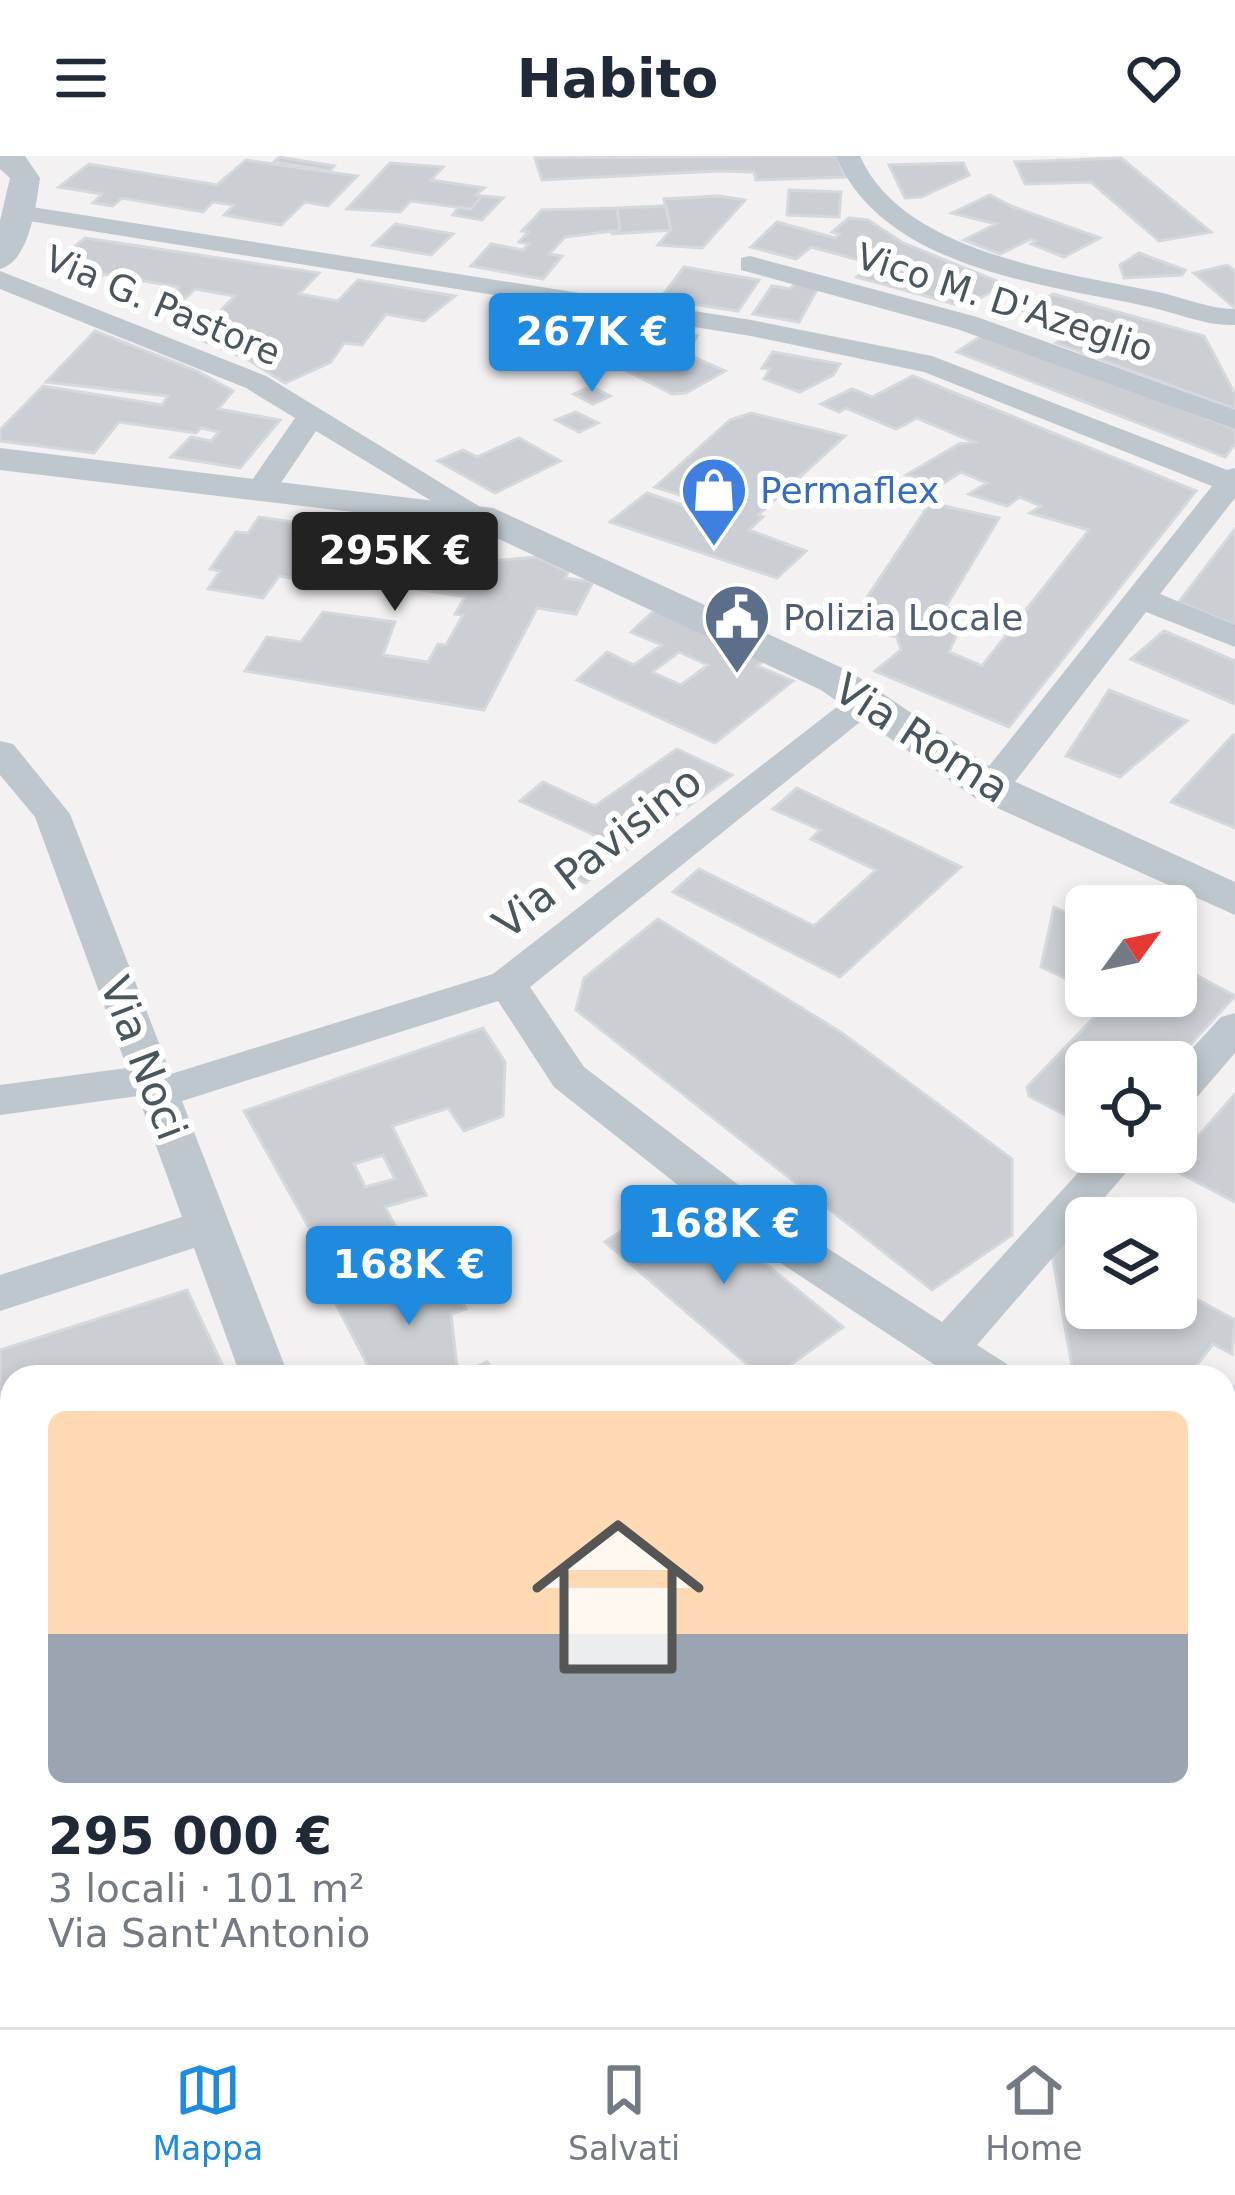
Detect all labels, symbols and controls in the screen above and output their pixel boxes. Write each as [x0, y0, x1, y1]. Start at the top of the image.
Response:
icon: menu [48, 45, 114, 111]
icon: heart [1121, 45, 1187, 111]
text: Habito [517, 47, 718, 110]
street label: Vico M. D'Azeglio [851, 235, 1158, 370]
street label: Via G. Pastore [39, 237, 286, 373]
pin: 267K € [494, 293, 690, 395]
text: 267K € [516, 309, 668, 354]
shop icon: Permaflex [679, 455, 749, 549]
place label: Permaflex [760, 470, 939, 511]
pin: 295K € [297, 512, 493, 614]
text: 295K € [319, 528, 471, 573]
public building icon: Polizia Locale [702, 582, 772, 676]
place label: Polizia Locale [783, 597, 1023, 638]
street label: Via Roma [825, 664, 1018, 813]
street label: Via Pavisino [484, 756, 711, 949]
north arrow [1065, 885, 1197, 1017]
map controls [1065, 885, 1197, 1329]
street label: Via Noci [90, 970, 197, 1147]
button: locate [1065, 1041, 1197, 1173]
pin: 168K € [626, 1185, 822, 1287]
button: layers [1065, 1197, 1197, 1329]
text: 168K € [648, 1201, 800, 1246]
pin: 168K € [311, 1226, 507, 1328]
text: 168K € [333, 1242, 485, 1287]
icon: home [510, 1489, 726, 1705]
text: 295 000 € [48, 1807, 332, 1866]
text: 3 locali · 101 m² [48, 1866, 365, 1911]
text: Via Sant'Antonio [48, 1911, 370, 1956]
tab: Mappa [152, 2057, 263, 2168]
tab: Salvati [568, 2057, 680, 2168]
tab: Home [985, 2057, 1083, 2168]

